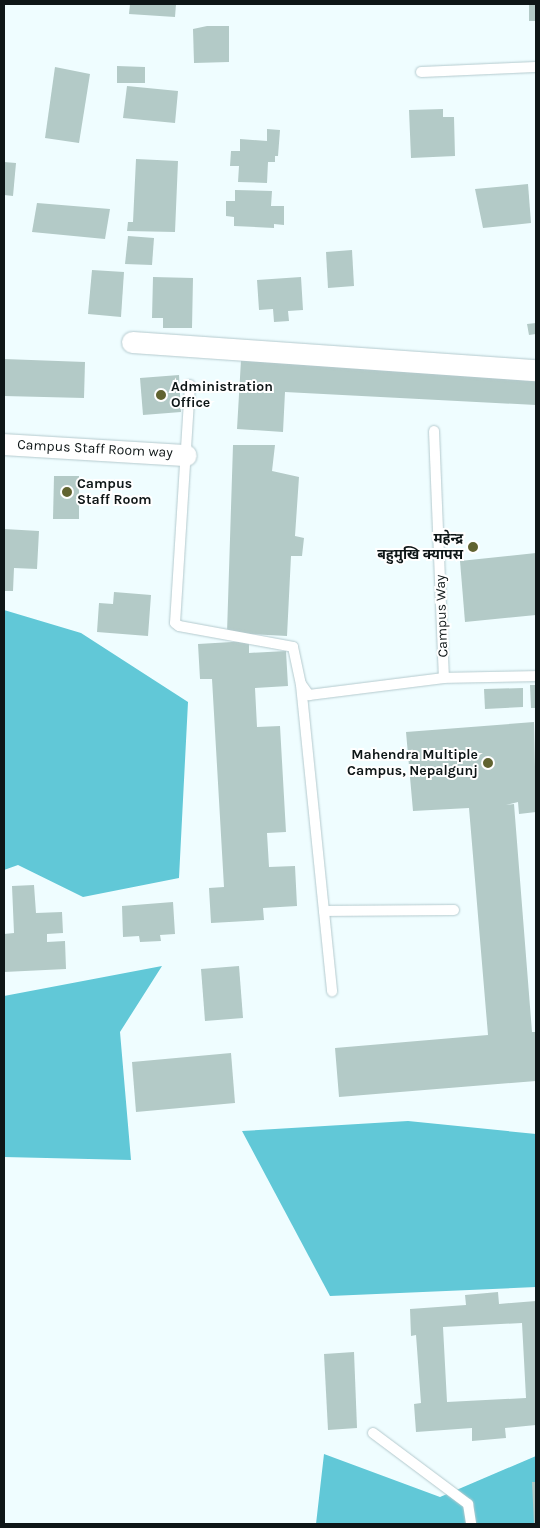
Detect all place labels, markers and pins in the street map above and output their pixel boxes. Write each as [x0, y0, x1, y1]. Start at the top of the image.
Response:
place label: Administration Office [171, 379, 273, 412]
marker: Administration Office [155, 389, 167, 401]
place label: Campus Staff Room [77, 476, 152, 508]
marker: Campus Staff Room [61, 486, 73, 498]
place label: महेन्द्र बहुमुखि क्यापस [377, 531, 463, 564]
marker: महेन्द्र बहुमुखि क्यापस [467, 541, 479, 553]
place label: Mahendra Multiple Campus, Nepalgunj [347, 747, 478, 780]
marker: Mahendra Multiple Campus, Nepalgunj [482, 757, 494, 769]

